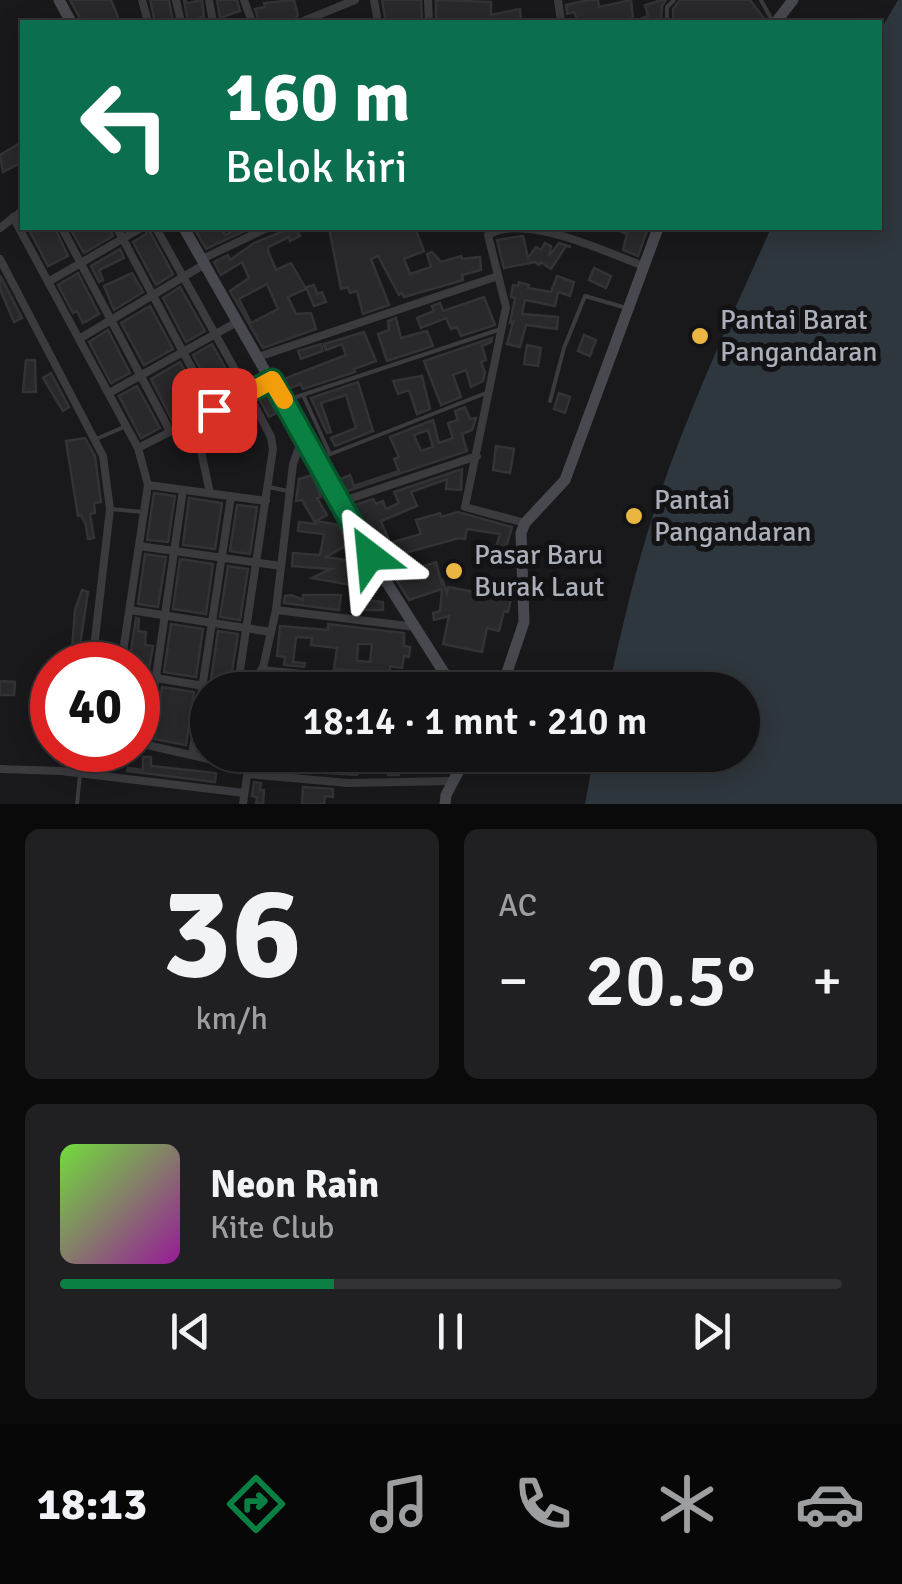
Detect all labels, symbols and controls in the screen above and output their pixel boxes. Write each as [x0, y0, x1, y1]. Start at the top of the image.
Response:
text: 160 m [225, 54, 410, 140]
icon: left [60, 60, 190, 190]
text: Belok kiri [225, 140, 407, 195]
place label: Pantai Barat Pangandaran [720, 303, 878, 369]
marker: Pantai Barat Pangandaran [689, 325, 711, 347]
pin [172, 368, 257, 453]
icon: arrive [187, 383, 242, 438]
place label: Pantai Pangandaran [654, 483, 812, 549]
position arrow [318, 504, 422, 608]
marker: Pantai Pangandaran [623, 505, 645, 527]
place label: Pasar Baru Burak Laut [474, 538, 605, 604]
marker: Pasar Baru Burak Laut [443, 560, 465, 582]
speed limit sign: 40 [30, 642, 160, 772]
text: 18:14 · 1 mnt · 210 m [303, 698, 647, 745]
text: 36 [162, 854, 302, 1014]
text: AC [499, 886, 537, 925]
text: 20.5° [585, 934, 756, 1027]
text: − [499, 947, 528, 1015]
text: + [812, 947, 842, 1015]
text: km/h [196, 999, 268, 1038]
text: Neon Rain [210, 1161, 379, 1208]
text: Kite Club [210, 1208, 334, 1247]
icon: previous [163, 1304, 218, 1359]
icon: pause [423, 1304, 478, 1359]
icon: next [684, 1304, 739, 1359]
icon: directions [221, 1469, 291, 1539]
icon: music [364, 1469, 434, 1539]
icon: phone [508, 1469, 578, 1539]
icon: climate [652, 1469, 722, 1539]
icon: car [795, 1469, 865, 1539]
text: 18:13 [37, 1477, 147, 1532]

